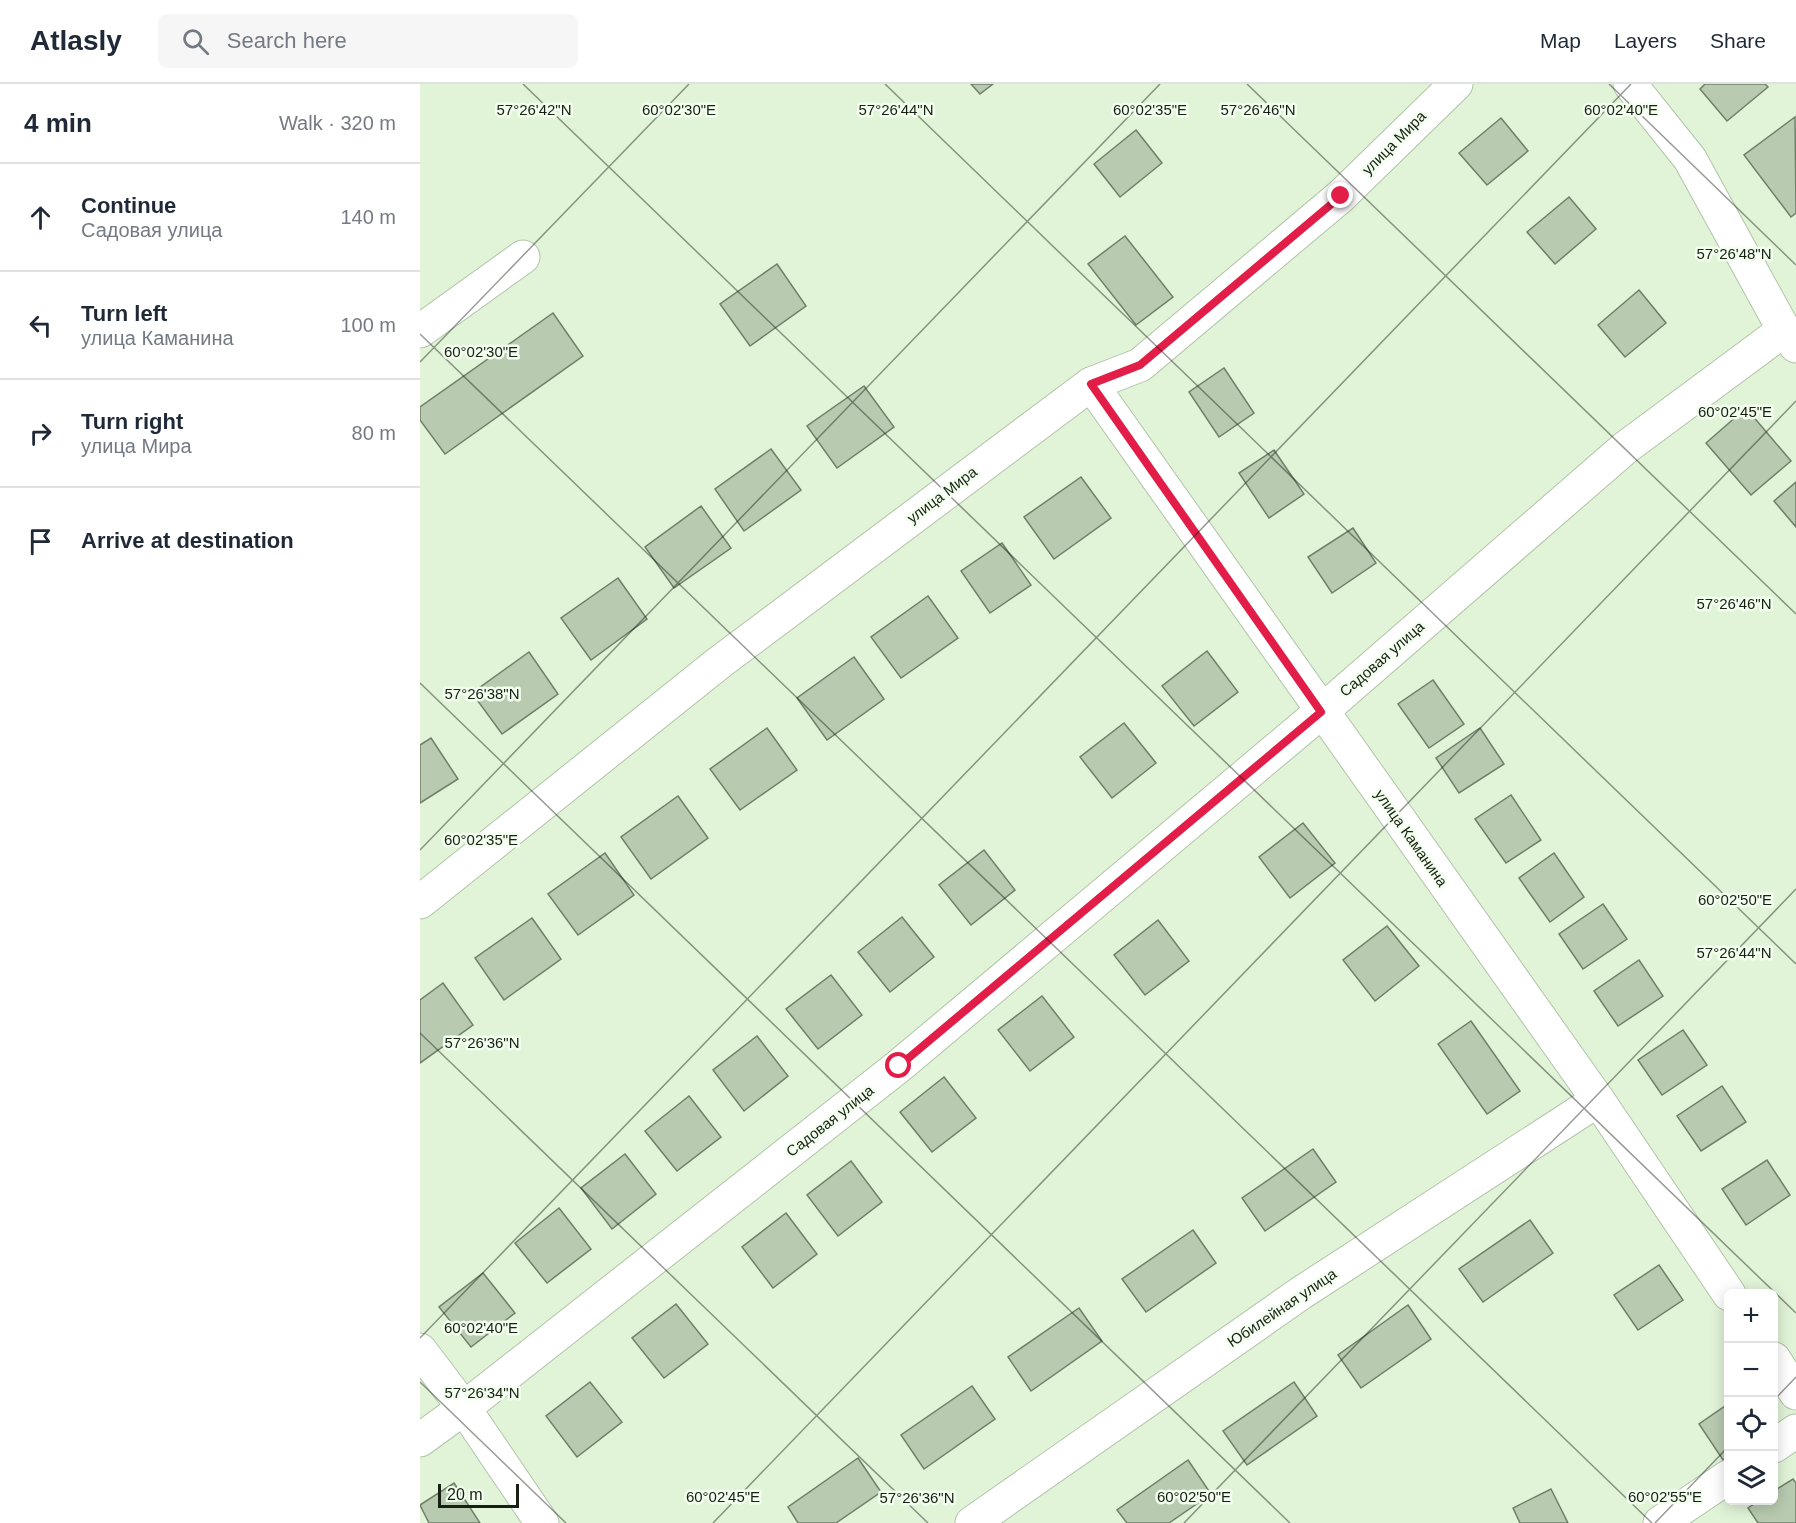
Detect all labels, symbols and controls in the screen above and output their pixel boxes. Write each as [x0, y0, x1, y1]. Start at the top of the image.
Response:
search box [158, 14, 578, 68]
text: Atlasly [30, 25, 122, 56]
icon: search [179, 25, 212, 58]
text: Search here [227, 28, 347, 53]
text: Map [1540, 29, 1581, 52]
text: Layers [1614, 29, 1677, 52]
text: Share [1710, 29, 1766, 52]
text: 57°26'42"N [496, 101, 572, 118]
text: 60°02'30"E [642, 101, 716, 118]
text: 57°26'44"N [858, 101, 934, 118]
text: 60°02'35"E [1113, 101, 1187, 118]
text: 57°26'46"N [1220, 101, 1296, 118]
text: 60°02'40"E [1584, 101, 1658, 118]
street label: улица Мира [1358, 107, 1429, 178]
text: 4 min [24, 108, 92, 138]
text: Walk · 320 m [279, 112, 396, 134]
route end [1327, 182, 1353, 208]
text: Continue [81, 193, 176, 218]
icon: ahead [24, 201, 57, 234]
text: 140 m [340, 206, 396, 228]
text: Садовая улица [81, 219, 222, 241]
text: 57°26'48"N [1696, 245, 1772, 262]
text: Turn left [81, 301, 167, 326]
icon: left [24, 309, 57, 342]
text: 100 m [340, 314, 396, 336]
text: улица Каманина [81, 327, 234, 349]
text: 60°02'30"E [444, 343, 518, 360]
text: 60°02'45"E [1698, 403, 1772, 420]
text: Turn right [81, 409, 183, 434]
icon: right [24, 417, 57, 450]
text: 80 m [352, 422, 396, 444]
text: улица Мира [81, 435, 192, 457]
street label: улица Мира [903, 462, 980, 526]
icon: arrive [24, 525, 57, 558]
text: Arrive at destination [81, 528, 294, 553]
text: 57°26'46"N [1696, 595, 1772, 612]
street label: Садовая улица [1336, 617, 1428, 700]
text: 57°26'38"N [444, 685, 520, 702]
street label: улица Каманина [1372, 786, 1452, 890]
text: 60°02'35"E [444, 831, 518, 848]
text: 60°02'50"E [1698, 891, 1772, 908]
text: 57°26'44"N [1696, 944, 1772, 961]
text: 57°26'36"N [444, 1034, 520, 1051]
route start [885, 1052, 911, 1078]
street label: Садовая улица [783, 1081, 877, 1160]
street label: Юбилейная улица [1224, 1264, 1340, 1350]
map controls [1724, 1289, 1778, 1505]
button: + [1724, 1289, 1778, 1343]
text: 60°02'40"E [444, 1319, 518, 1336]
button: − [1724, 1343, 1778, 1397]
text: 57°26'34"N [444, 1384, 520, 1401]
button: locate [1724, 1397, 1778, 1451]
button: layers [1724, 1451, 1778, 1505]
scale bar [438, 1481, 519, 1508]
text: 20 m [447, 1486, 483, 1503]
text: 60°02'45"E [686, 1488, 760, 1505]
text: 60°02'50"E [1157, 1488, 1231, 1505]
text: 60°02'55"E [1628, 1488, 1702, 1505]
text: 57°26'36"N [879, 1489, 955, 1506]

